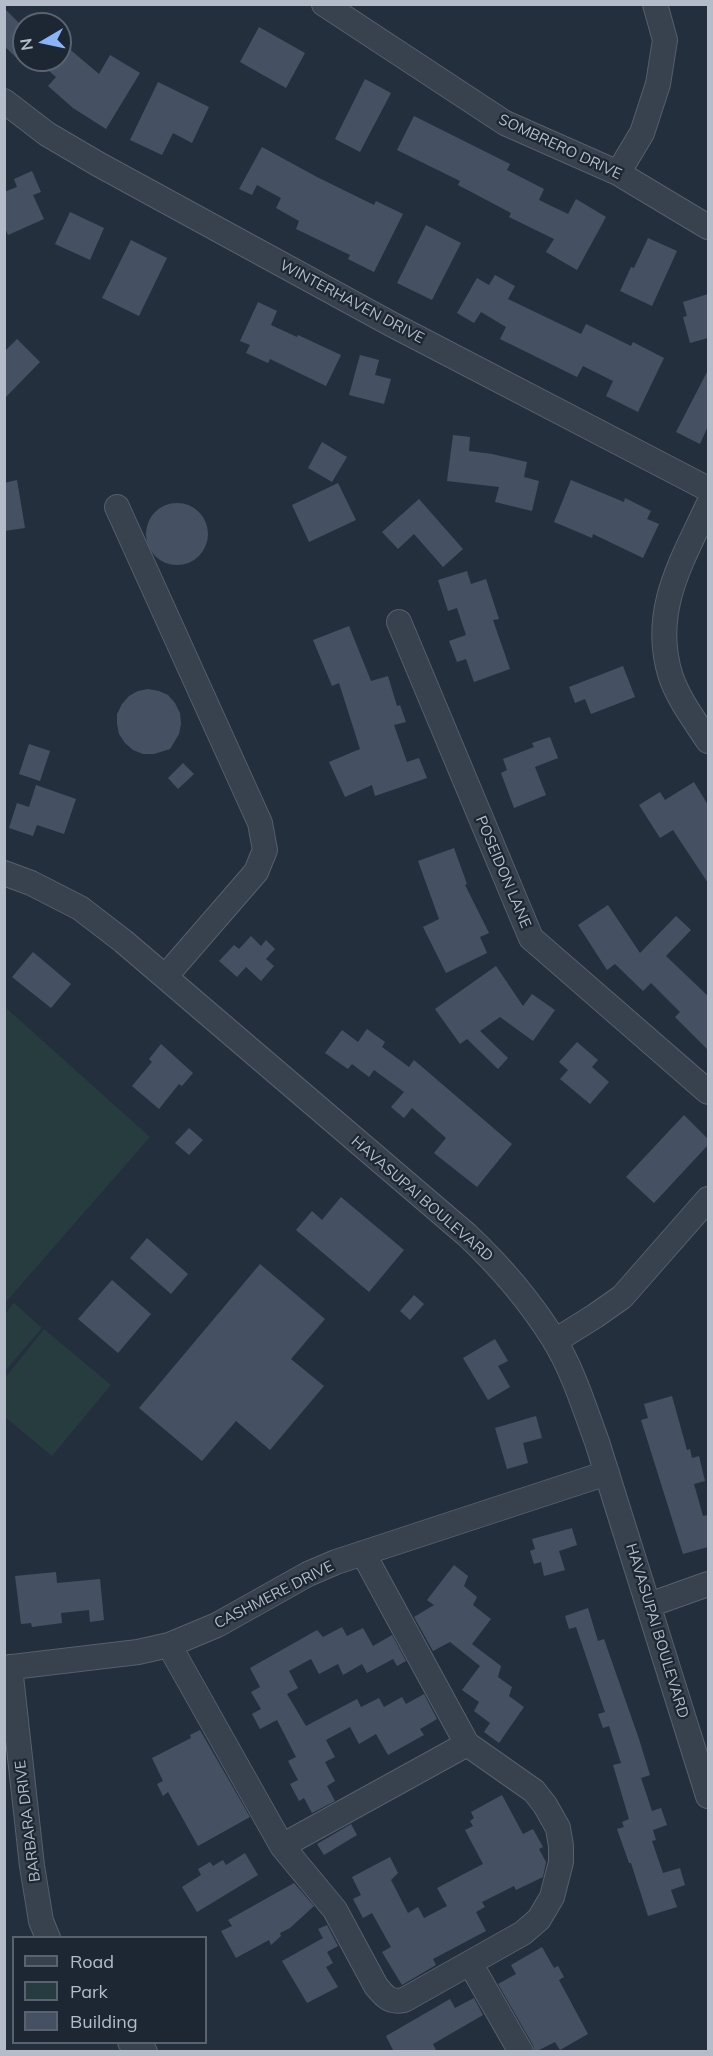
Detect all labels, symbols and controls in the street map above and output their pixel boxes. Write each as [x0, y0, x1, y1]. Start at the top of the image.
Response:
north arrow [12, 12, 72, 72]
text: N [15, 37, 37, 52]
street label: SOMBRERO DRIVE [496, 111, 624, 183]
street label: WINTERHAVEN DRIVE [277, 256, 427, 348]
street label: POSEIDON LANE [471, 813, 535, 931]
street label: HAVASUPAI BOULEVARD [347, 1133, 497, 1265]
street label: HAVASUPAI BOULEVARD [622, 1541, 692, 1721]
street label: CASHMERE DRIVE [211, 1557, 337, 1633]
street label: BARBARA DRIVE [12, 1759, 44, 1883]
legend [12, 1936, 207, 2044]
text: Road [70, 1950, 114, 1973]
text: Park [70, 1980, 108, 2003]
text: Building [70, 2010, 138, 2033]

